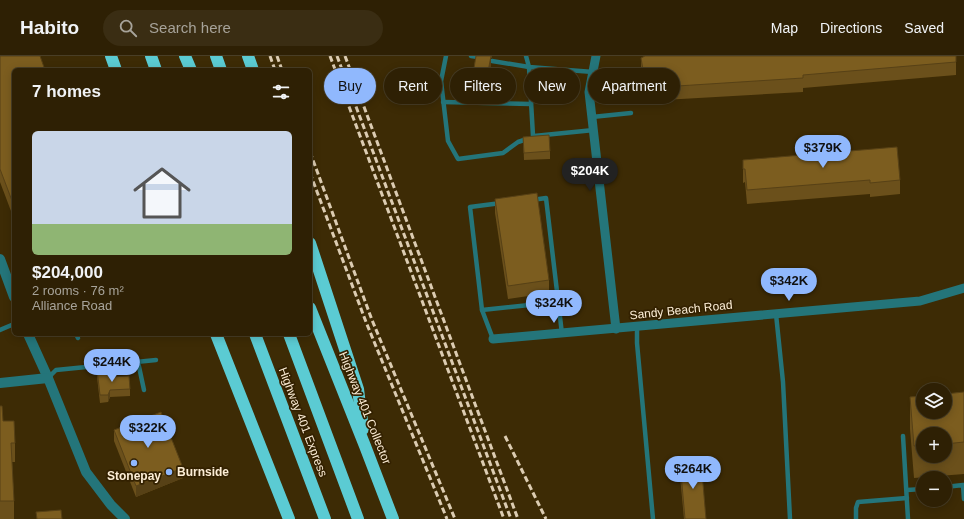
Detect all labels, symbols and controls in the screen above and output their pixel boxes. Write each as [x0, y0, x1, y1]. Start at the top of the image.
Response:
search box [103, 10, 383, 46]
text: Habito [20, 17, 79, 38]
icon: search [117, 17, 139, 39]
text: Search here [149, 19, 231, 36]
text: Map [771, 20, 798, 36]
text: Directions [820, 20, 882, 36]
text: Saved [904, 20, 944, 36]
chip: Buy [324, 68, 376, 104]
chip: Rent [384, 68, 442, 104]
chip: Filters [450, 68, 516, 104]
chip: New [524, 68, 580, 104]
chip: Apartment [588, 68, 680, 104]
icon: filters [270, 81, 292, 103]
text: 7 homes [32, 82, 101, 101]
pin: $379K [795, 135, 851, 169]
text: $379K [804, 140, 842, 155]
icon: home [126, 157, 198, 229]
pin: $204K [562, 158, 618, 192]
text: $204K [571, 163, 609, 178]
text: $204,000 [32, 263, 103, 282]
pin: $342K [761, 268, 817, 302]
text: $342K [770, 273, 808, 288]
text: 2 rooms · 76 m² [32, 283, 124, 298]
pin: $324K [526, 290, 582, 324]
text: $324K [535, 295, 573, 310]
text: Alliance Road [32, 298, 112, 313]
street label: Sandy Beach Road [629, 298, 733, 322]
pin: $244K [84, 349, 140, 383]
street label: Highway 401 Collector [336, 350, 394, 466]
text: $244K [93, 354, 131, 369]
street label: Highway 401 Express [276, 365, 330, 479]
map controls [916, 383, 952, 507]
button: layers [916, 383, 952, 419]
pin: $322K [120, 415, 176, 449]
text: $322K [129, 420, 167, 435]
button: + [916, 427, 952, 463]
pin: $264K [665, 456, 721, 490]
marker: Stonepay [129, 458, 139, 468]
text: $264K [674, 461, 712, 476]
place label: Burnside [177, 465, 229, 479]
marker: Burnside [164, 467, 174, 477]
place label: Stonepay [107, 469, 161, 483]
button: − [916, 471, 952, 507]

